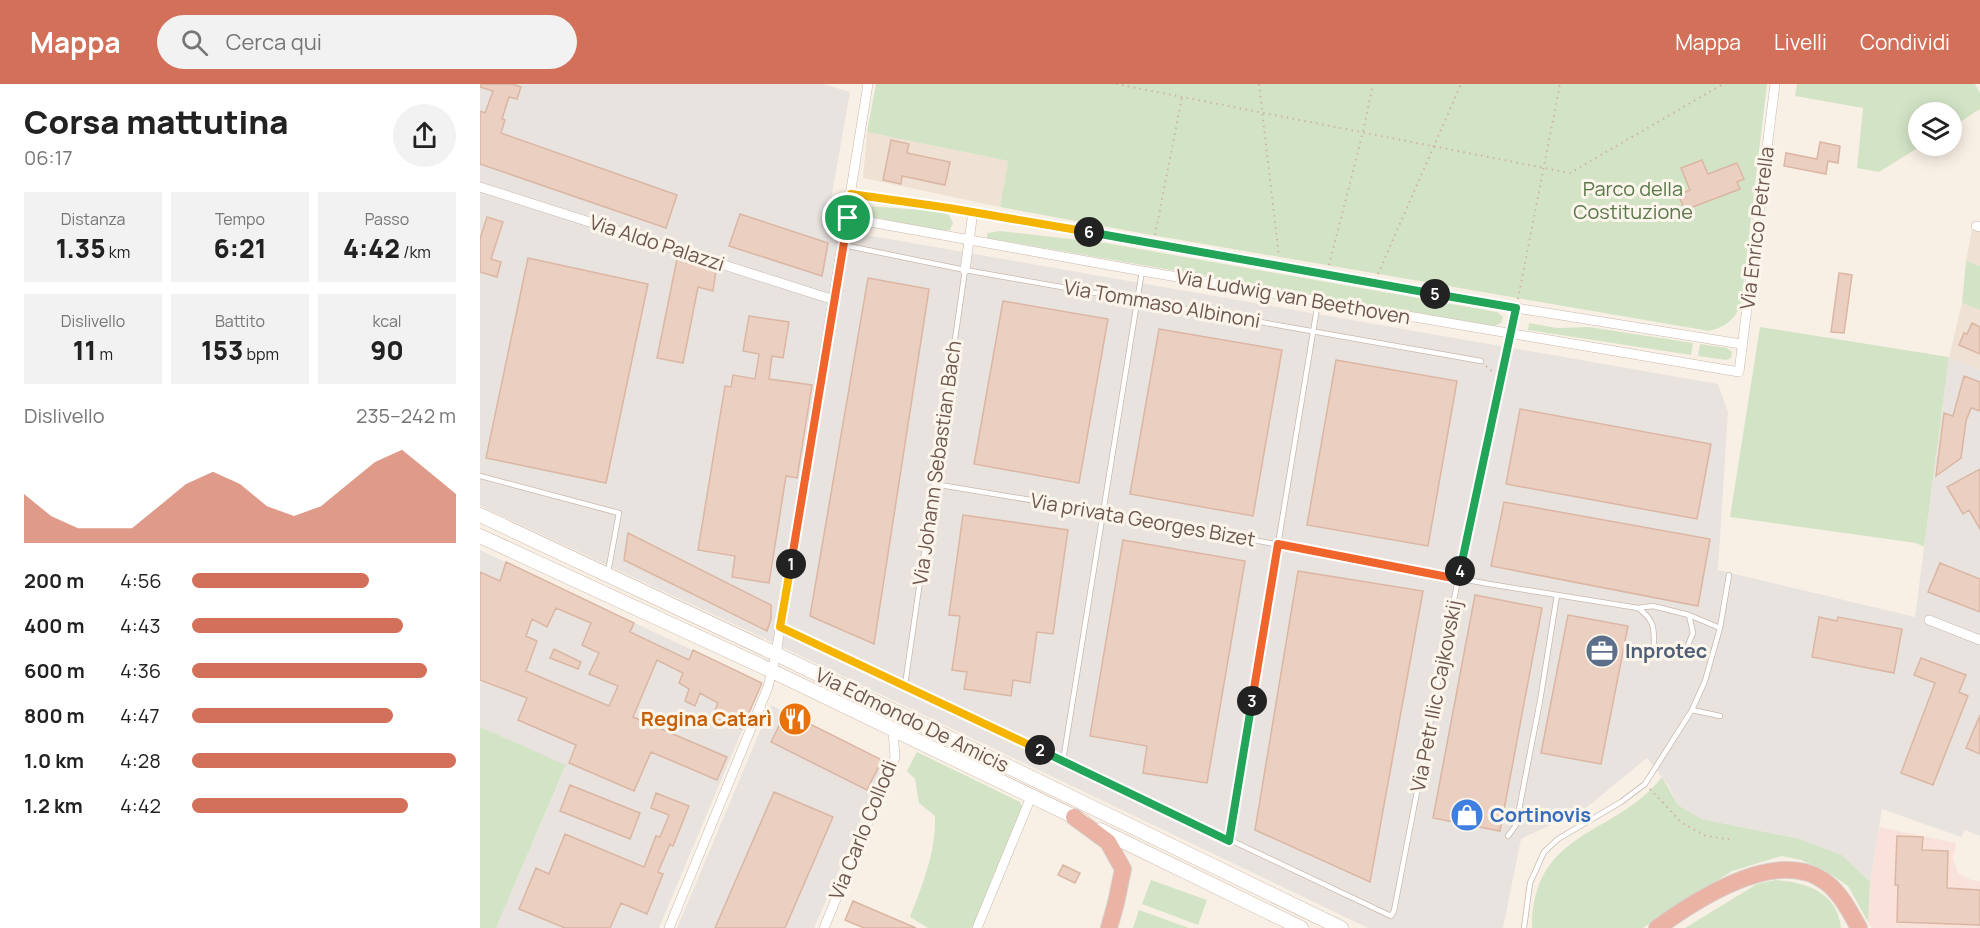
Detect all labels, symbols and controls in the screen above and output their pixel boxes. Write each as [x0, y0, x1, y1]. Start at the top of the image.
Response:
search box [157, 15, 577, 69]
text: Mappa [30, 23, 121, 61]
icon: search [178, 26, 211, 59]
text: Cerca qui [226, 27, 322, 57]
text: Mappa [1675, 28, 1741, 56]
text: Livelli [1774, 28, 1827, 56]
text: Condividi [1860, 28, 1950, 56]
text: Corsa mattutina [24, 99, 289, 144]
map controls [1908, 102, 1962, 156]
button: layers [1908, 102, 1962, 156]
button: share [393, 104, 456, 167]
text: 06:17 [24, 144, 72, 171]
street label: Via Enrico Petrella [1733, 145, 1780, 311]
park label: Parco della Costituzione [1573, 175, 1693, 225]
pin [822, 192, 873, 243]
icon: arrive [831, 201, 864, 234]
text: Distanza [61, 208, 125, 230]
text: Tempo [215, 208, 265, 230]
text: Passo [365, 208, 409, 230]
street label: Via Aldo Palazzi [586, 208, 728, 277]
pin: 6 [1074, 217, 1104, 247]
text: 6 [1084, 221, 1094, 243]
text: 1.35 [56, 230, 106, 266]
text: 6:21 [214, 230, 266, 266]
text: 4:42 [343, 230, 400, 266]
text: km [106, 241, 130, 263]
text: /km [400, 241, 431, 263]
street label: Via Ludwig van Beethoven [1174, 263, 1413, 330]
street label: Via Tommaso Albinoni [1062, 273, 1262, 334]
pin: 5 [1420, 279, 1450, 309]
text: 5 [1430, 283, 1440, 305]
text: Dislivello [61, 310, 125, 332]
text: Battito [215, 310, 265, 332]
text: kcal [372, 310, 402, 332]
text: 11 [73, 332, 96, 368]
text: 153 [201, 332, 243, 368]
text: 90 [370, 332, 404, 368]
street label: Via Johann Sebastian Bach [906, 339, 967, 587]
text: m [96, 343, 113, 365]
text: bpm [243, 343, 279, 365]
text: Dislivello [24, 402, 105, 429]
text: 235–242 m [356, 402, 456, 429]
street label: Via privata Georges Bizet [1029, 486, 1258, 553]
pin: 1 [776, 549, 806, 579]
text: 1 [787, 553, 795, 575]
pin: 4 [1445, 556, 1475, 586]
text: 4 [1455, 560, 1465, 582]
text: 200 m [24, 567, 84, 594]
text: 4:56 [120, 567, 162, 594]
street label: Via Petr Ilic Cajkovskij [1404, 598, 1467, 794]
text: 400 m [24, 612, 84, 639]
text: 4:43 [120, 612, 161, 639]
office icon: Inprotec [1584, 633, 1620, 669]
place label: Inprotec [1625, 637, 1707, 664]
text: 600 m [24, 657, 85, 684]
text: 4:36 [120, 657, 161, 684]
street label: Via Edmondo De Amicis [811, 661, 1014, 778]
pin: 3 [1237, 686, 1267, 716]
text: 3 [1247, 690, 1257, 712]
restaurant icon: Regina Catarì [777, 701, 813, 737]
text: 800 m [24, 702, 85, 729]
text: 4:47 [120, 702, 160, 729]
place label: Regina Catarì [641, 705, 772, 732]
pin: 2 [1025, 735, 1055, 765]
text: 2 [1035, 739, 1045, 761]
text: 1.0 km [24, 747, 84, 774]
text: 4:28 [120, 747, 161, 774]
street label: Via Carlo Collodi [822, 756, 903, 904]
text: 1.2 km [24, 792, 83, 819]
text: 4:42 [120, 792, 161, 819]
shop icon: Cortinovis [1449, 797, 1485, 833]
place label: Cortinovis [1490, 801, 1591, 828]

